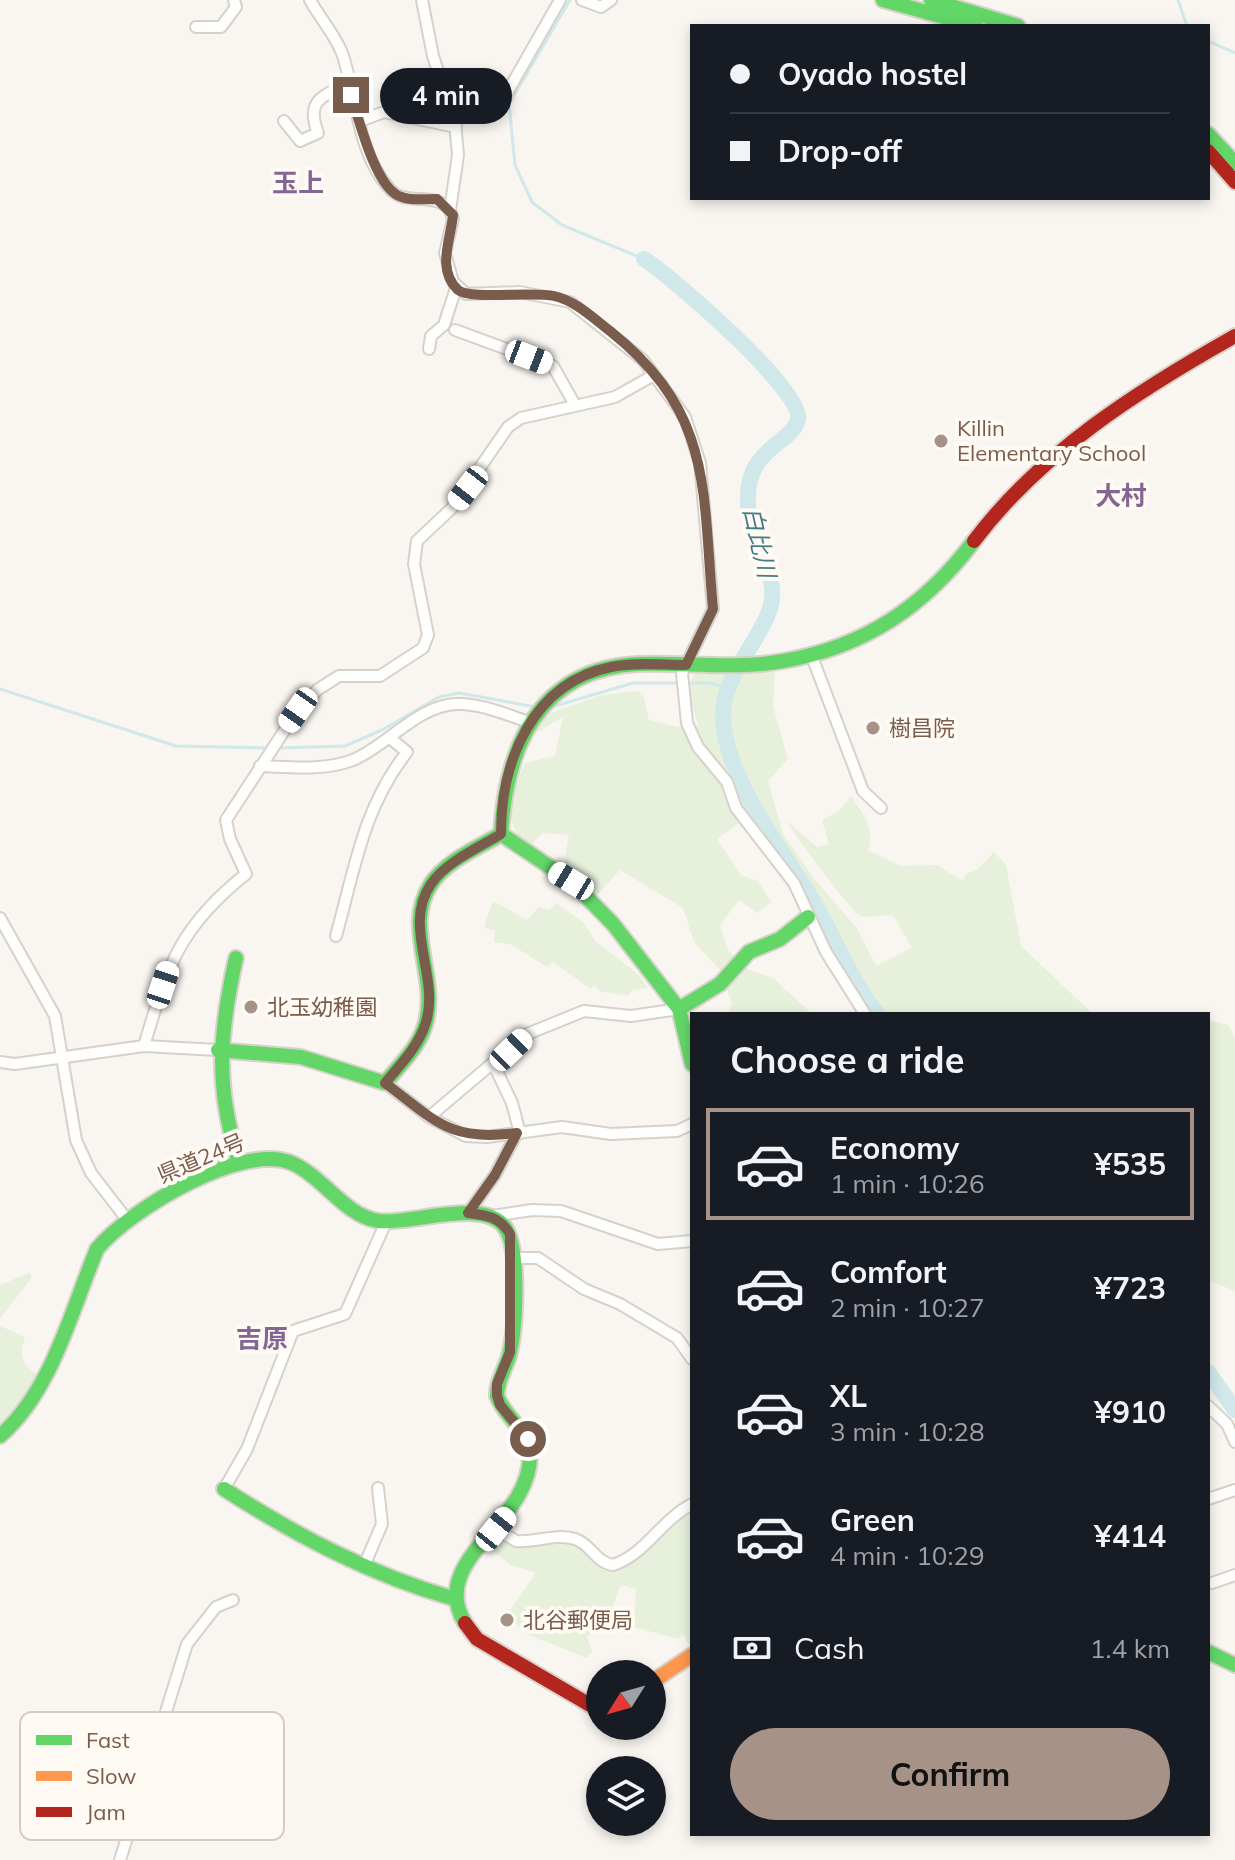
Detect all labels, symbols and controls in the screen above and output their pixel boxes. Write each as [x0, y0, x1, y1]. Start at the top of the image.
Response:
text: Oyado hostel [778, 55, 967, 93]
callout: 4 min [379, 67, 511, 123]
route end [333, 77, 369, 113]
text: 4 min [412, 79, 480, 112]
text: Drop-off [778, 132, 902, 170]
district label: 玉上 [272, 166, 324, 199]
car [502, 337, 556, 377]
place label: Killin Elementary School [957, 414, 1146, 467]
marker: Killin Elementary School [932, 432, 950, 450]
car [444, 462, 492, 514]
district label: 大村 [1095, 479, 1147, 512]
water label: 白比川 [737, 504, 783, 583]
car [274, 683, 322, 737]
place label: 樹昌院 [889, 714, 955, 742]
marker: 樹昌院 [864, 719, 882, 737]
car [544, 858, 598, 904]
car [144, 958, 182, 1012]
place label: 北玉幼稚園 [267, 993, 377, 1021]
marker: 北玉幼稚園 [242, 998, 260, 1016]
car [485, 1025, 537, 1075]
text: Choose a ride [730, 1037, 964, 1082]
street label: 県道24号 [153, 1127, 249, 1189]
icon: car [734, 1128, 806, 1200]
text: Economy [830, 1129, 959, 1167]
text: ¥535 [1094, 1145, 1166, 1183]
text: 1 min · 10:26 [830, 1167, 985, 1200]
icon: car [734, 1252, 806, 1324]
text: Comfort [830, 1253, 947, 1291]
text: ¥723 [1094, 1269, 1166, 1307]
text: 2 min · 10:27 [830, 1291, 985, 1324]
district label: 吉原 [236, 1322, 288, 1355]
icon: car [734, 1376, 806, 1448]
text: XL [830, 1377, 867, 1415]
text: ¥910 [1094, 1393, 1166, 1431]
text: 3 min · 10:28 [830, 1415, 985, 1448]
route start [510, 1421, 546, 1457]
icon: car [734, 1500, 806, 1572]
text: Green [830, 1501, 915, 1539]
car [472, 1503, 520, 1555]
text: ¥414 [1094, 1517, 1166, 1555]
text: 4 min · 10:29 [830, 1539, 985, 1572]
place label: 北谷郵便局 [523, 1606, 633, 1634]
marker: 北谷郵便局 [498, 1611, 516, 1629]
icon: cash [730, 1626, 774, 1670]
text: Cash [794, 1629, 865, 1667]
text: 1.4 km [1090, 1632, 1170, 1665]
north arrow [586, 1660, 666, 1740]
map controls [586, 1660, 666, 1836]
legend [20, 1712, 284, 1840]
text: Fast [86, 1726, 130, 1754]
button: Confirm [730, 1728, 1170, 1820]
button: layers [586, 1756, 666, 1836]
text: Slow [86, 1762, 136, 1790]
text: Jam [86, 1798, 126, 1826]

